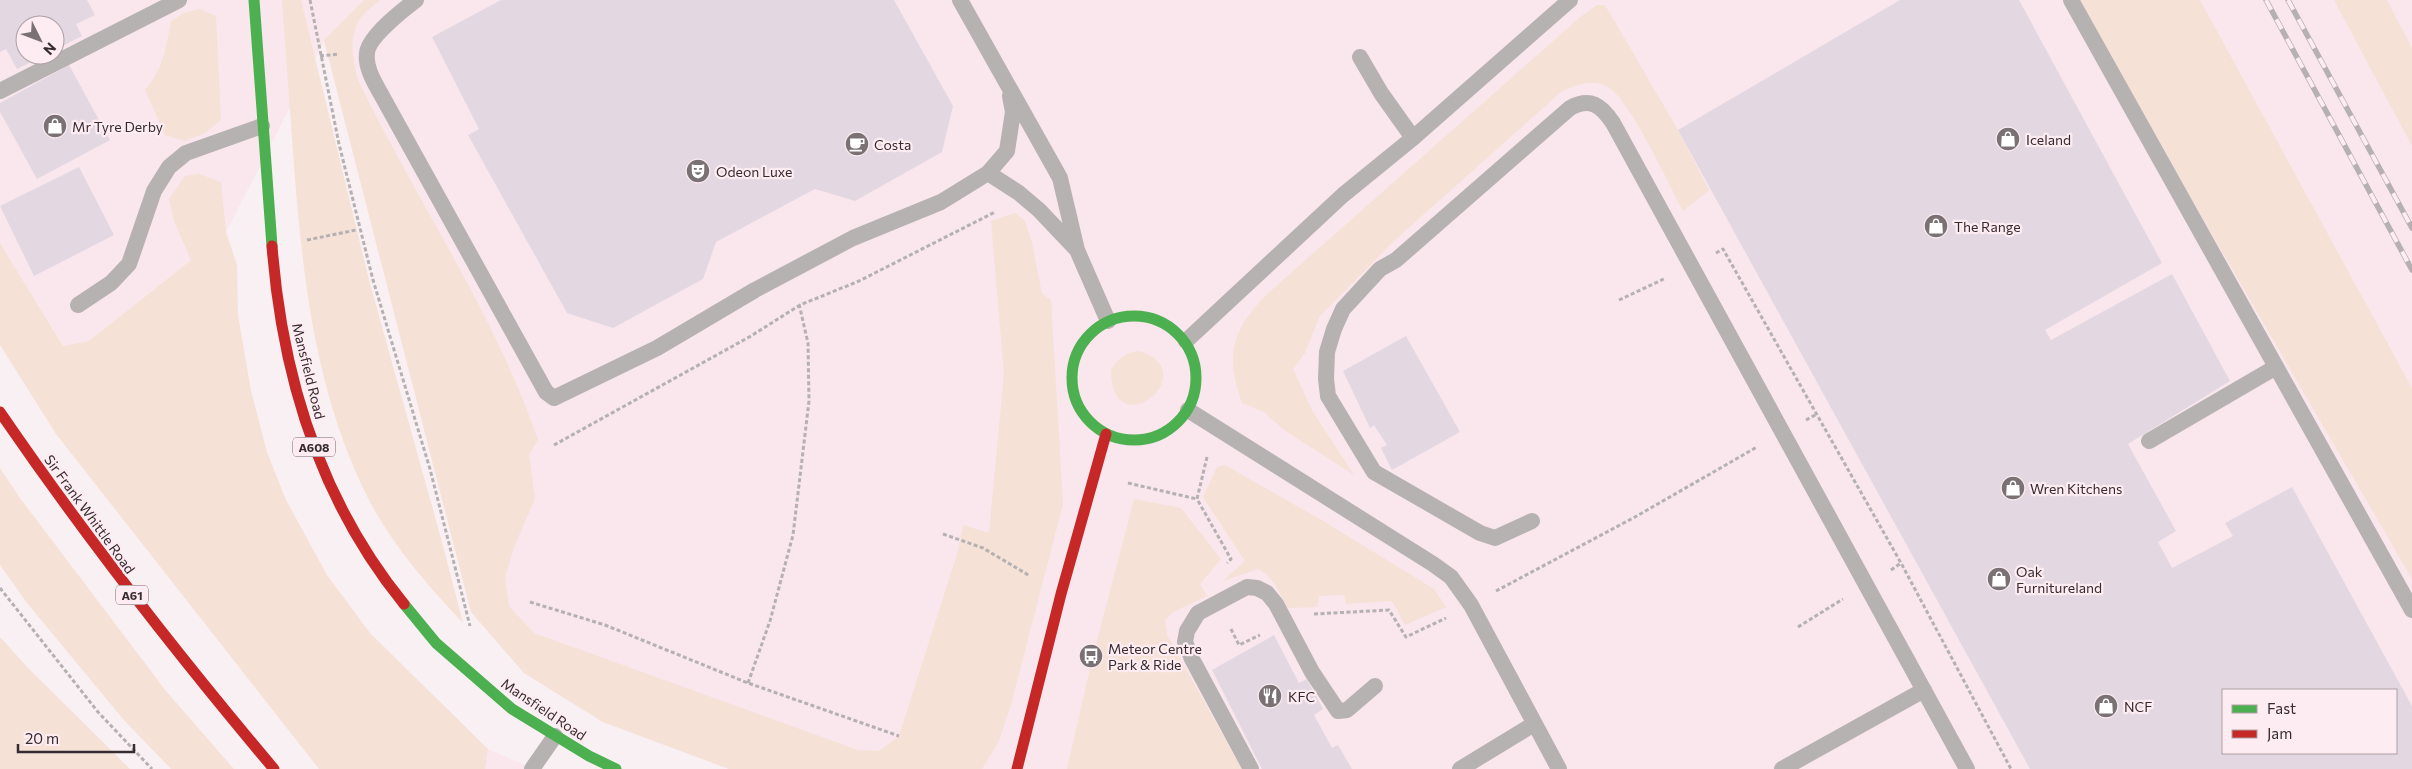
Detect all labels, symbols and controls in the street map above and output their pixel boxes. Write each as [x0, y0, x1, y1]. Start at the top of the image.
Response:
north arrow [15, 15, 65, 65]
text: N [40, 39, 60, 59]
shop icon: Mr Tyre Derby [42, 113, 68, 139]
place label: Mr Tyre Derby [72, 118, 163, 135]
shop icon: Iceland [1995, 126, 2021, 152]
cafe icon: Costa [844, 131, 870, 157]
place label: Iceland [2026, 131, 2071, 148]
place label: Costa [874, 136, 911, 153]
theatre icon: Odeon Luxe [685, 158, 711, 184]
place label: Odeon Luxe [716, 163, 792, 180]
shop icon: The Range [1923, 213, 1949, 239]
place label: The Range [1954, 218, 2021, 235]
street label: Mansfield Road [289, 321, 329, 421]
road number: A608 [293, 438, 335, 457]
street label: Sir Frank Whittle Road [41, 451, 139, 577]
shop icon: Wren Kitchens [2000, 475, 2026, 501]
place label: Wren Kitchens [2030, 480, 2122, 497]
place label: Oak Furnitureland [2016, 563, 2102, 596]
shop icon: Oak Furnitureland [1986, 566, 2012, 592]
road number: A61 [116, 586, 148, 604]
place label: Meteor Centre Park & Ride [1108, 640, 1202, 673]
bus stop icon: Meteor Centre Park & Ride [1078, 643, 1104, 669]
street label: Mansfield Road [498, 674, 590, 744]
restaurant icon: KFC [1257, 683, 1283, 709]
place label: KFC [1288, 688, 1315, 705]
legend [2222, 689, 2397, 754]
shop icon: NCF [2093, 693, 2119, 719]
place label: NCF [2124, 698, 2152, 715]
text: Fast [2267, 699, 2296, 717]
scale bar [18, 722, 134, 754]
text: Jam [2267, 724, 2292, 742]
text: 20 m [25, 729, 59, 747]

